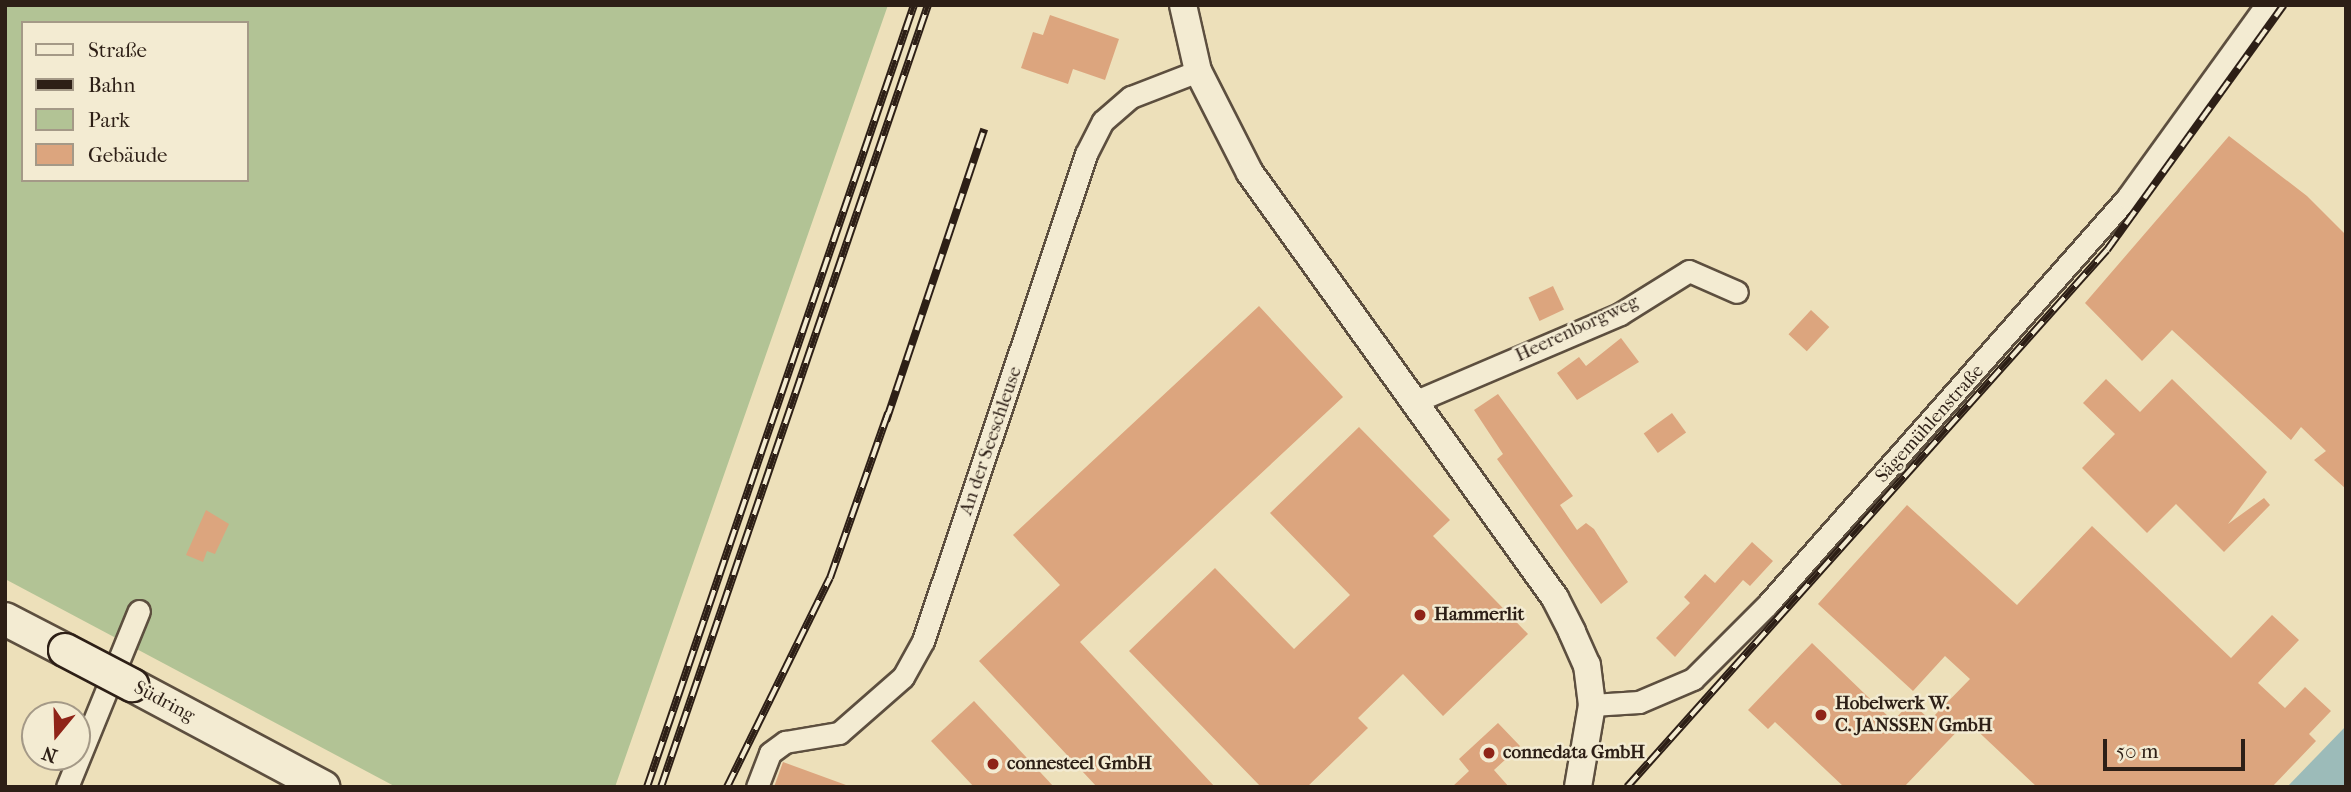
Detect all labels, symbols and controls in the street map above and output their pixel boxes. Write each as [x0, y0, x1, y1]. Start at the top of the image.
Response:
legend [21, 21, 248, 182]
text: Straße [88, 38, 147, 62]
text: Bahn [88, 73, 135, 97]
text: Park [88, 108, 130, 132]
text: Gebäude [88, 143, 168, 167]
street label: Heerenborgweg [1512, 291, 1642, 367]
street label: Sägemühlenstraße [1871, 360, 1989, 488]
street label: An der Seeschleuse [955, 364, 1027, 518]
place label: Hammerlit [1434, 604, 1524, 626]
marker: Hammerlit [1412, 607, 1428, 623]
street label: Südring [130, 677, 198, 727]
place label: Hobelwerk W. C. JANSSEN GmbH [1835, 693, 1993, 737]
north arrow [21, 701, 91, 771]
marker: Hobelwerk W. C. JANSSEN GmbH [1813, 707, 1829, 723]
scale bar [2106, 726, 2248, 770]
text: 50 m [2116, 739, 2159, 763]
text: N [39, 741, 60, 767]
place label: connedata GmbH [1503, 742, 1645, 764]
marker: connedata GmbH [1481, 745, 1497, 761]
place label: connesteel GmbH [1007, 753, 1152, 775]
marker: connesteel GmbH [985, 756, 1001, 772]

